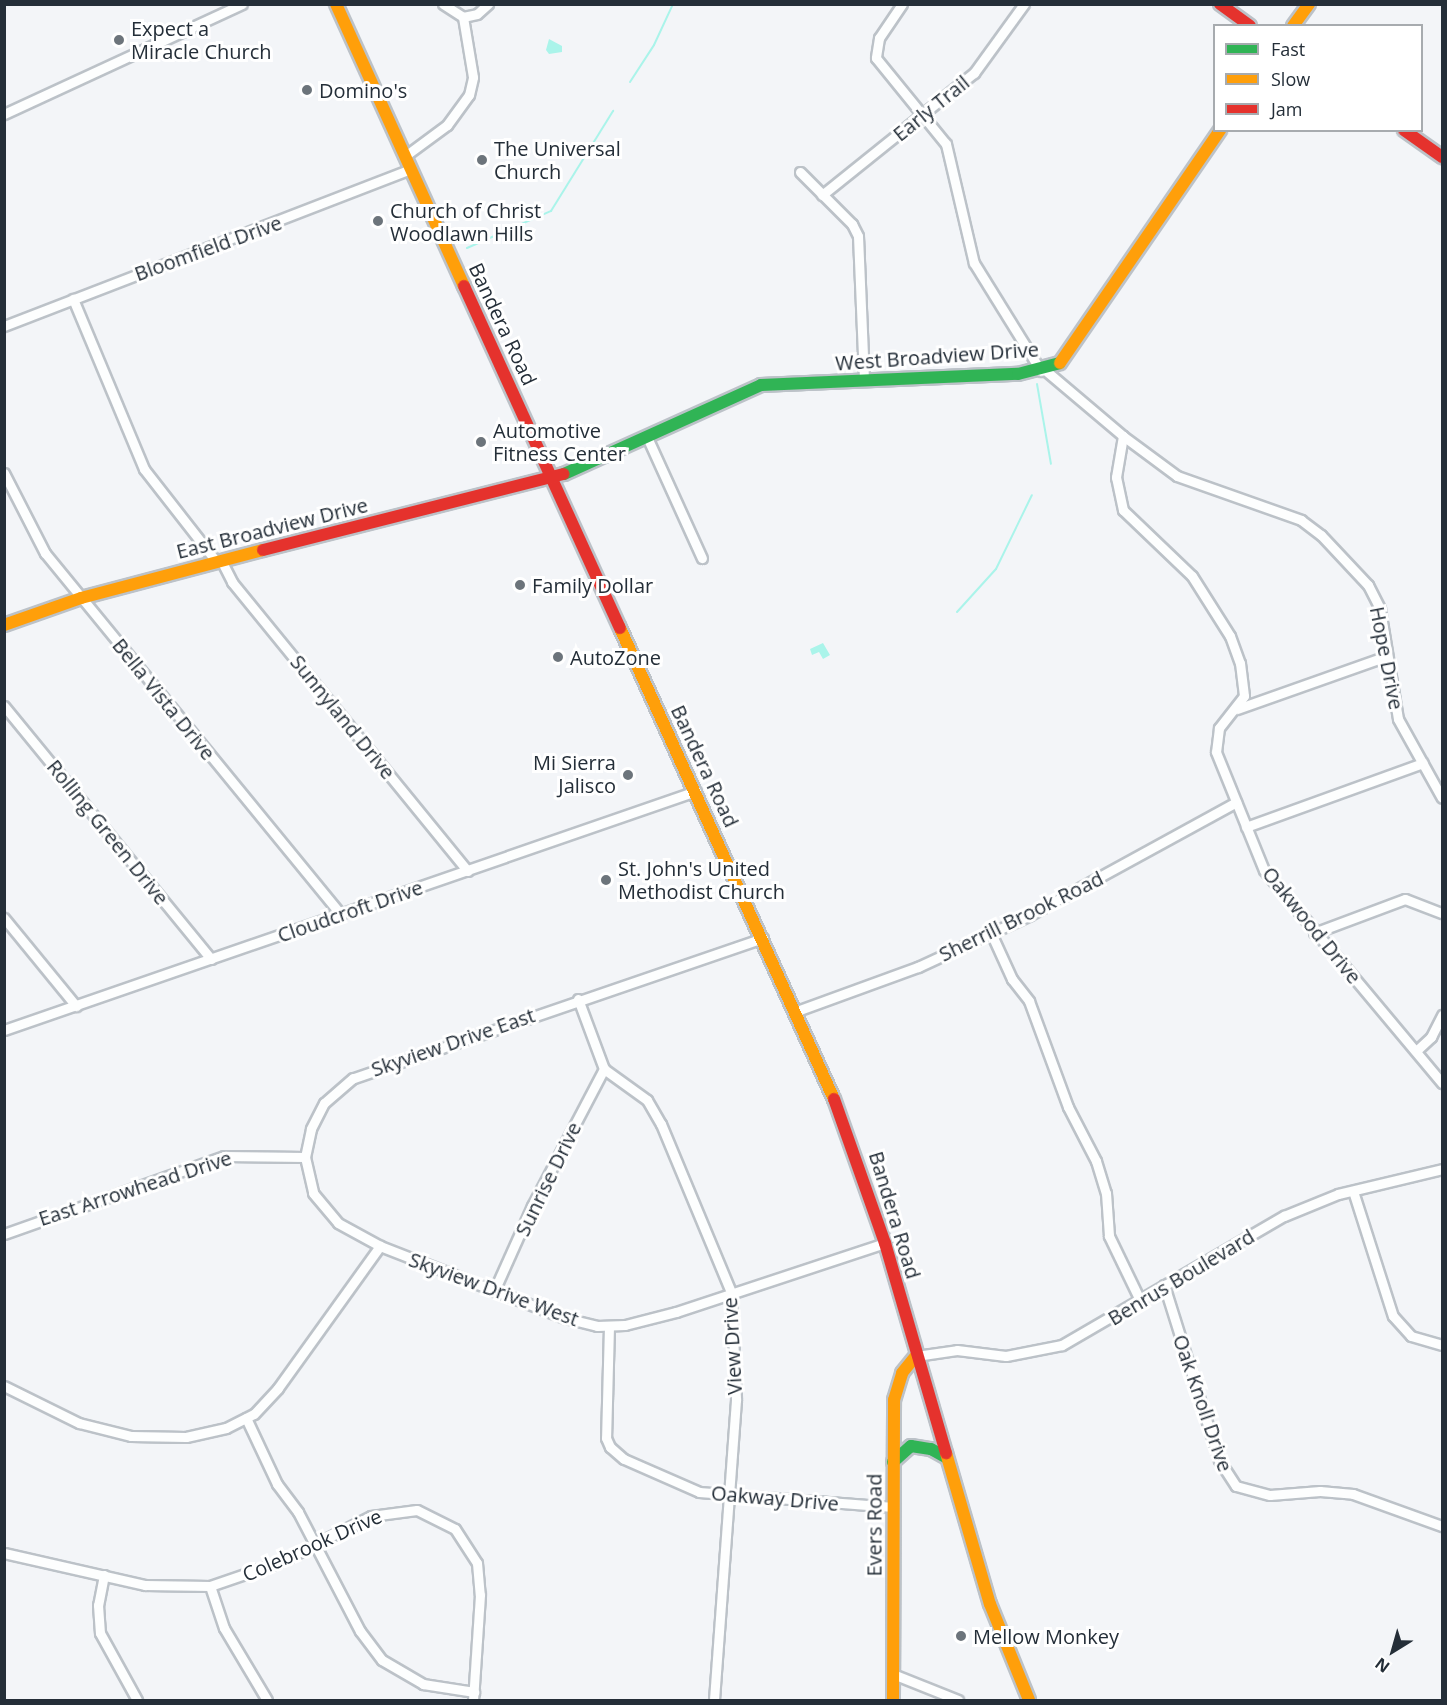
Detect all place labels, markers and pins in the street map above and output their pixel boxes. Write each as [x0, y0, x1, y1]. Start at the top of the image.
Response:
place label: Expect a Miracle Church [131, 16, 272, 63]
marker: Expect a Miracle Church [112, 33, 126, 47]
place label: Domino's [319, 78, 407, 102]
marker: Domino's [300, 83, 314, 97]
place label: The Universal Church [494, 136, 621, 183]
marker: The Universal Church [475, 153, 489, 167]
place label: Church of Christ Woodlawn Hills [390, 198, 541, 245]
marker: Church of Christ Woodlawn Hills [371, 214, 385, 228]
place label: Automotive Fitness Center [493, 418, 626, 465]
marker: Automotive Fitness Center [474, 435, 488, 449]
place label: Family Dollar [532, 573, 653, 597]
marker: Family Dollar [513, 578, 527, 592]
place label: AutoZone [570, 645, 661, 669]
marker: AutoZone [551, 650, 565, 664]
place label: Mi Sierra Jalisco [533, 751, 616, 798]
marker: Mi Sierra Jalisco [621, 768, 635, 782]
place label: St. John's United Methodist Church [618, 856, 785, 903]
marker: St. John's United Methodist Church [599, 873, 613, 887]
place label: Mellow Monkey [973, 1624, 1119, 1648]
marker: Mellow Monkey [954, 1629, 968, 1643]

